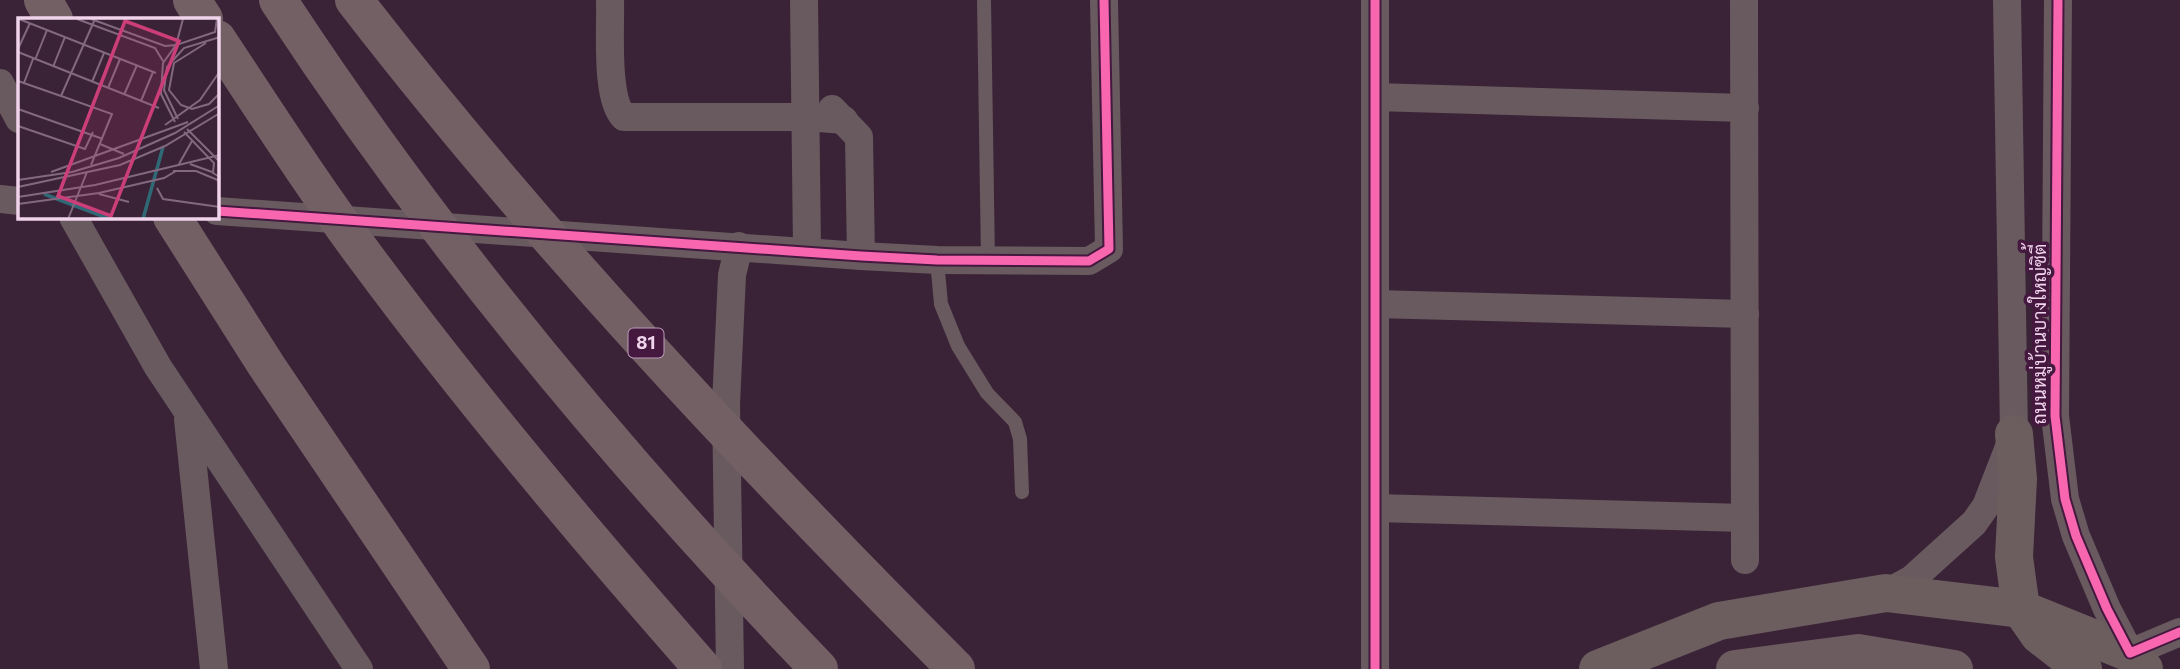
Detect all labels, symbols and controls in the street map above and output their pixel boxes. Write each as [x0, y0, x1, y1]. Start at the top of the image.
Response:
inset map [18, 18, 219, 219]
street label: ถนนหมู่บ้านบางใหญ่ซิตี้ [2021, 243, 2053, 424]
road number: 81 [628, 328, 664, 358]

